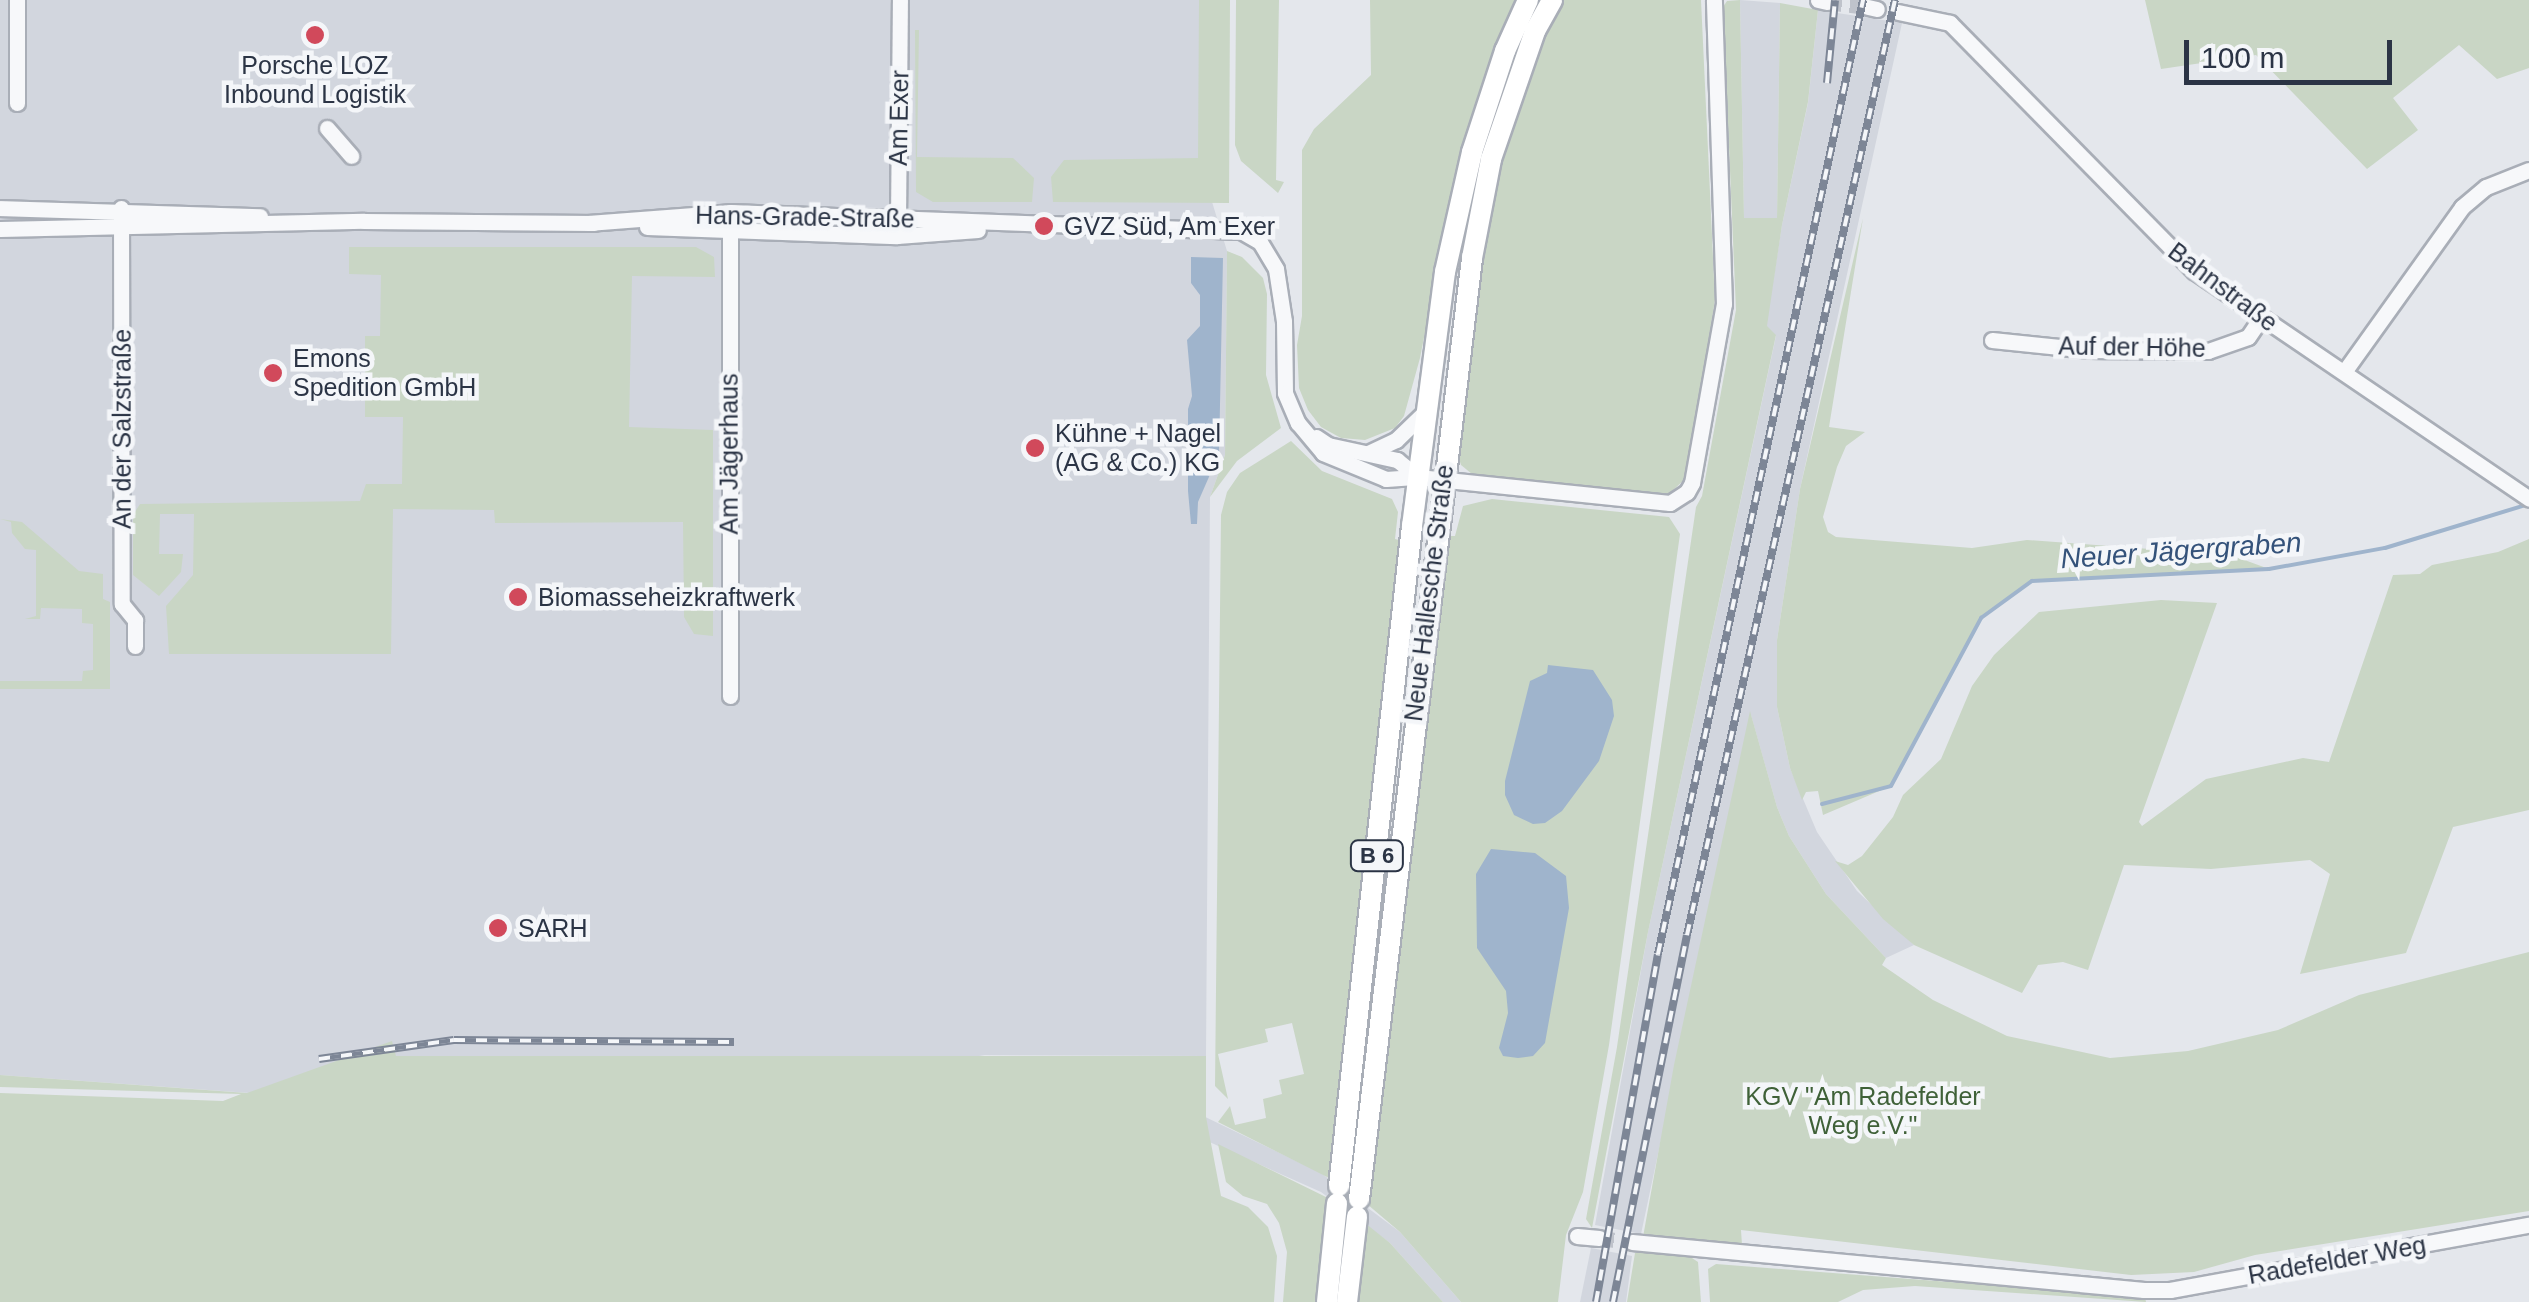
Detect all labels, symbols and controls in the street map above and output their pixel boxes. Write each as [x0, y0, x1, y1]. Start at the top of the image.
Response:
scale bar [2189, 20, 2396, 82]
marker: Porsche LOZ Inbound Logistik [304, 24, 326, 46]
text: 100 m [2201, 41, 2284, 74]
place label: Porsche LOZ Inbound Logistik [224, 51, 406, 110]
street label: Am Exer [883, 70, 915, 166]
street label: Hans-Grade-Straße [695, 200, 915, 234]
place label: GVZ Süd, Am Exer [1064, 211, 1277, 241]
marker: GVZ Süd, Am Exer [1033, 215, 1055, 237]
street label: Bahnstraße [2162, 236, 2284, 338]
street label: An der Salzstraße [107, 329, 137, 529]
street label: Auf der Höhe [2058, 331, 2206, 363]
place label: Emons Spedition GmbH [293, 344, 476, 403]
marker: Emons Spedition GmbH [262, 362, 284, 384]
street label: Am Jägerhaus [714, 373, 744, 535]
place label: Kühne + Nagel (AG & Co.) KG [1055, 419, 1221, 478]
marker: Kühne + Nagel (AG & Co.) KG [1024, 437, 1046, 459]
street label: Neue Hallesche Straße [1398, 463, 1460, 723]
water label: Neuer Jägergraben [2059, 526, 2303, 576]
place label: Biomasseheizkraftwerk [538, 582, 795, 612]
marker: Biomasseheizkraftwerk [507, 586, 529, 608]
road number: B 6 [1350, 839, 1404, 873]
place label: SARH [518, 913, 587, 943]
marker: SARH [487, 917, 509, 939]
park label: KGV "Am Radefelder Weg e.V." [1745, 1082, 1981, 1141]
street label: Radefelder Weg [2246, 1230, 2428, 1290]

